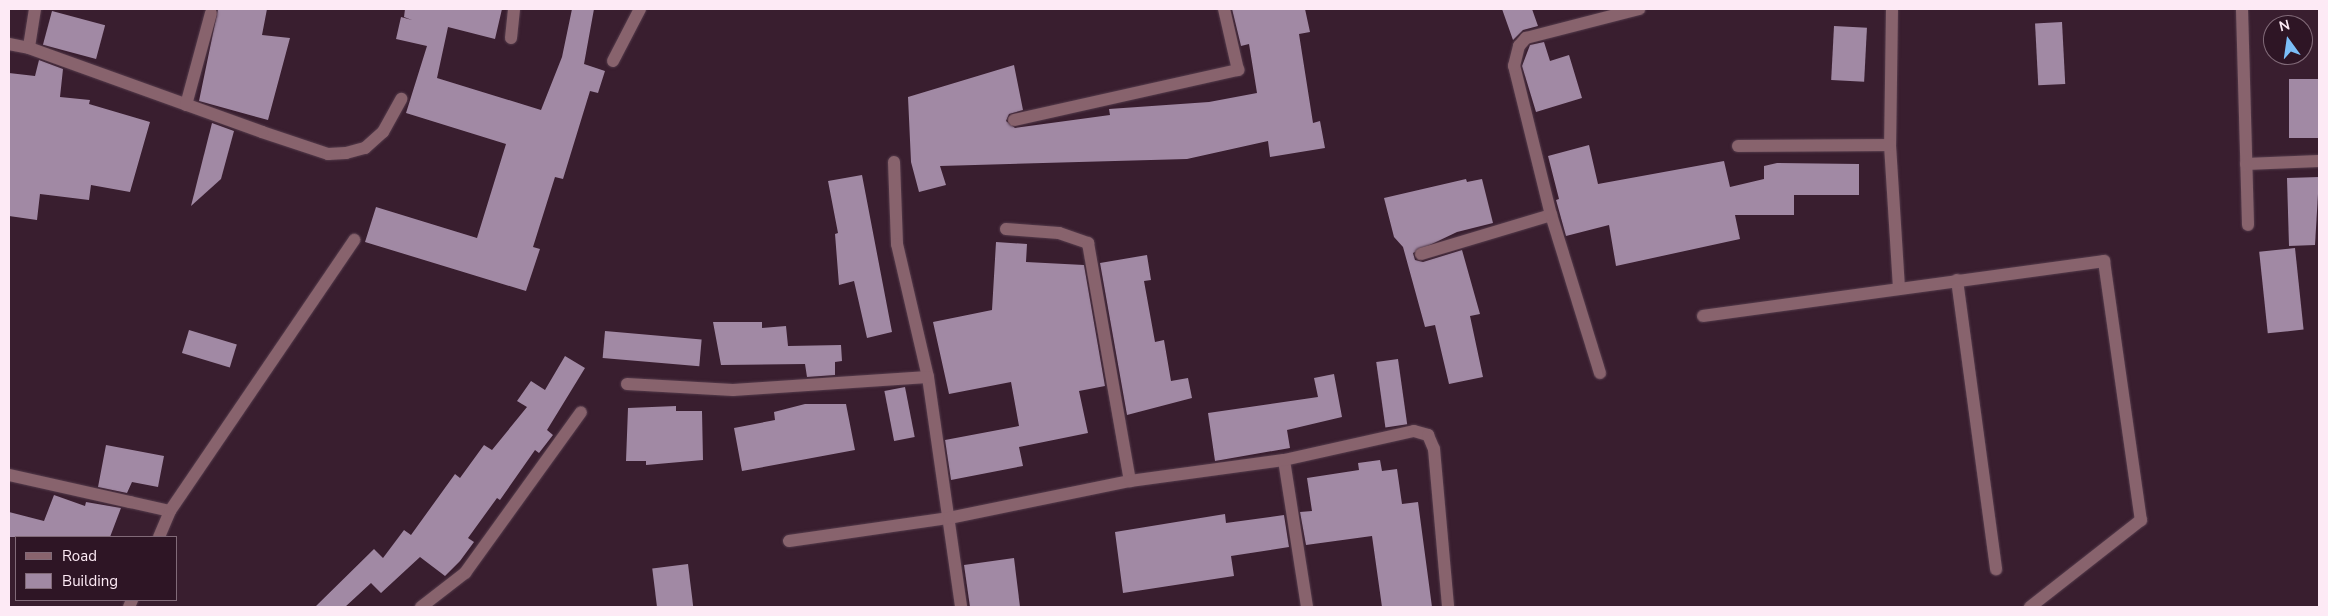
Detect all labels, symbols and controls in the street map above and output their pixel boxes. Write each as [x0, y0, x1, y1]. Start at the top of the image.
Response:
north arrow [2263, 15, 2313, 65]
text: N [2277, 15, 2292, 36]
legend [15, 536, 178, 601]
text: Road [62, 546, 97, 566]
text: Building [62, 571, 118, 591]

